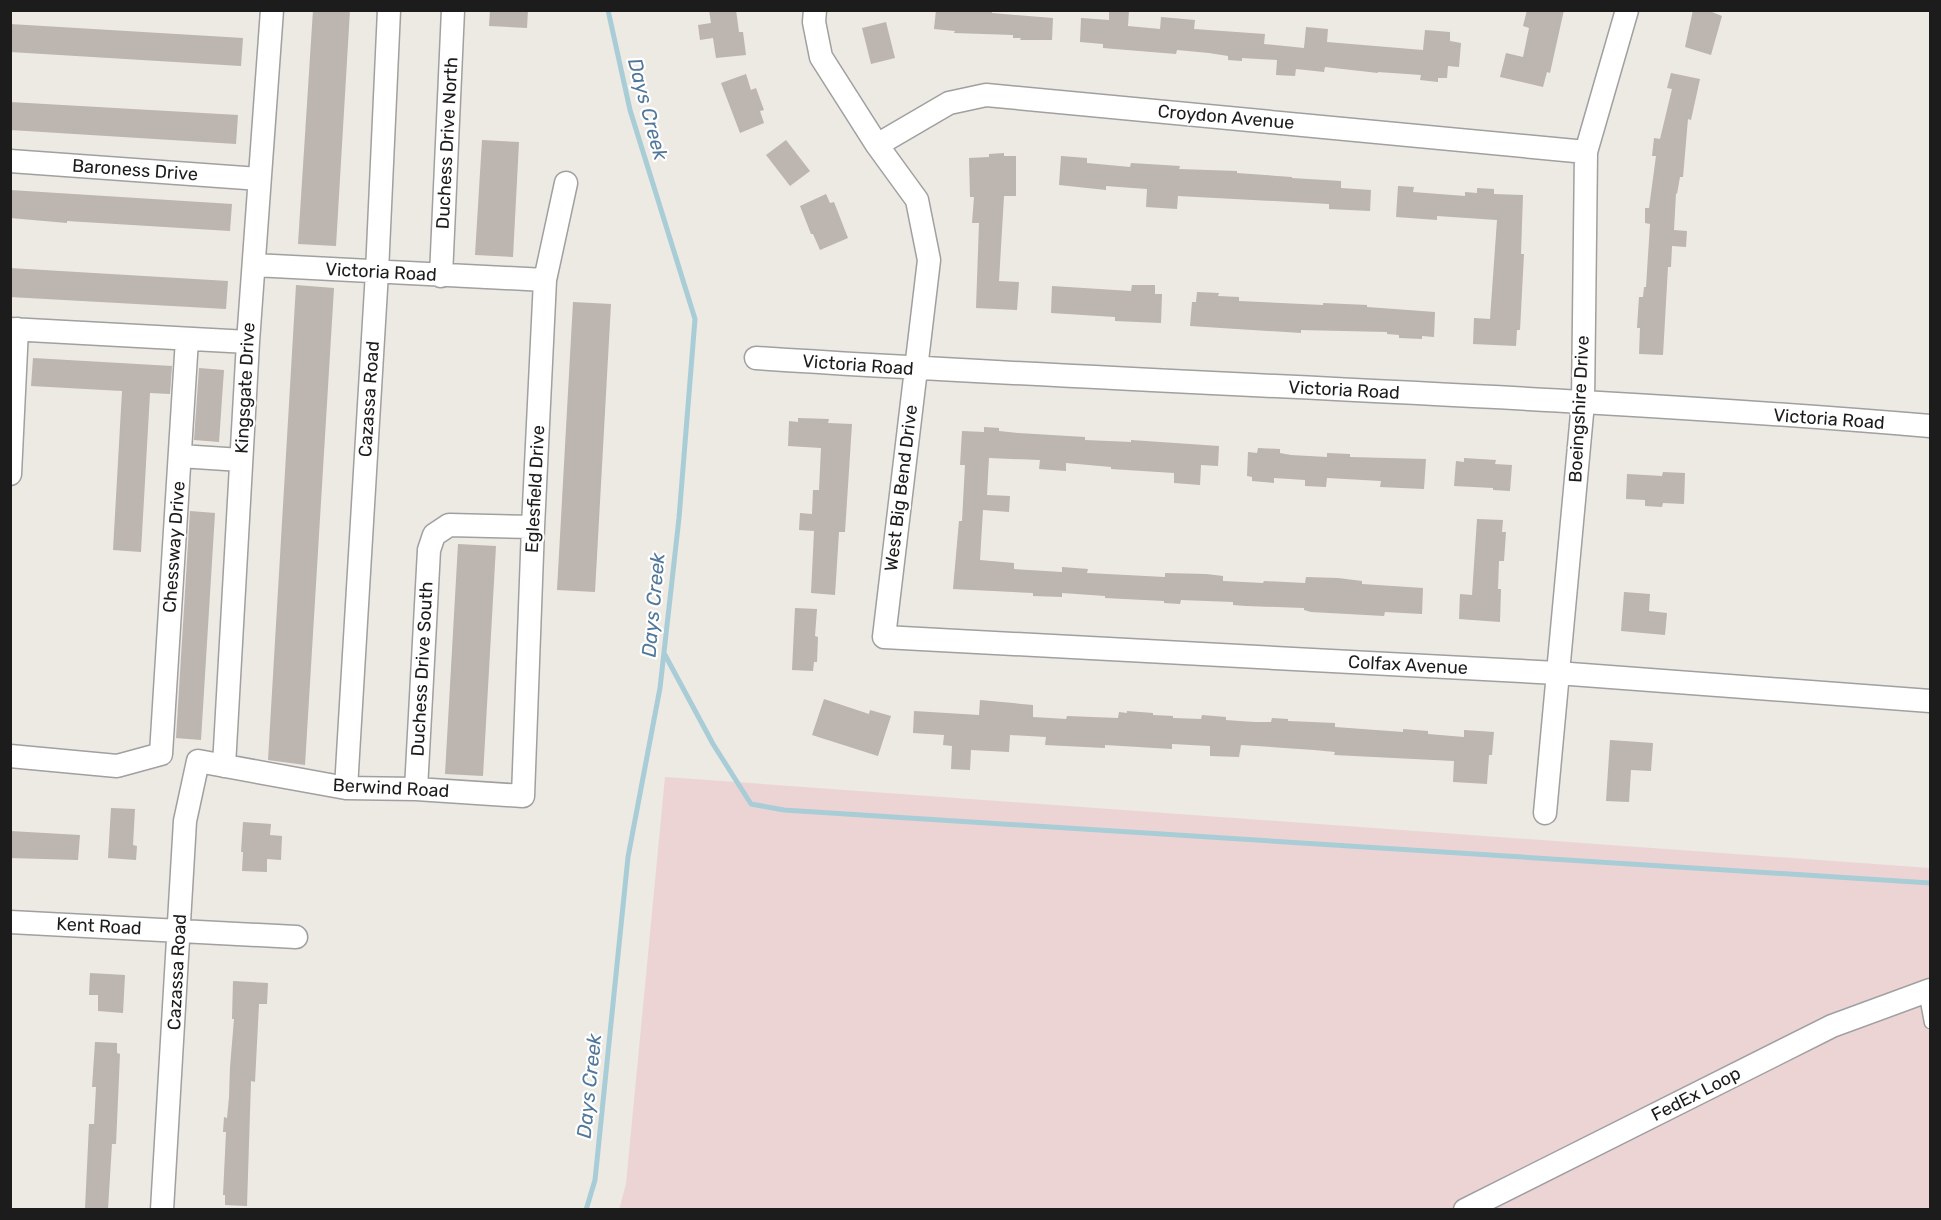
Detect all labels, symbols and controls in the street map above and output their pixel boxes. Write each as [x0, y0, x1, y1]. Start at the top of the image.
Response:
water label: Days Creek [623, 55, 673, 163]
street label: Duchess Drive North [432, 56, 462, 230]
street label: Croydon Avenue [1157, 100, 1295, 134]
street label: Baroness Drive [71, 155, 199, 185]
street label: Victoria Road [325, 258, 437, 286]
street label: Kingsgate Drive [231, 322, 259, 454]
street label: Boeingshire Drive [1564, 335, 1594, 483]
street label: Cazassa Road [354, 340, 384, 458]
street label: Victoria Road [802, 350, 914, 380]
street label: Victoria Road [1288, 376, 1400, 404]
street label: West Big Bend Drive [880, 403, 922, 573]
street label: Victoria Road [1773, 404, 1885, 434]
street label: Eglesfield Drive [521, 425, 549, 553]
street label: Chessway Drive [158, 480, 190, 614]
water label: Days Creek [636, 551, 670, 658]
street label: Duchess Drive South [406, 581, 438, 757]
street label: Colfax Avenue [1347, 651, 1469, 679]
street label: Berwind Road [332, 774, 450, 802]
street label: Kent Road [56, 913, 142, 939]
street label: Cazassa Road [163, 913, 191, 1031]
water label: Days Creek [572, 1032, 606, 1139]
street label: FedEx Loop [1648, 1062, 1744, 1126]

